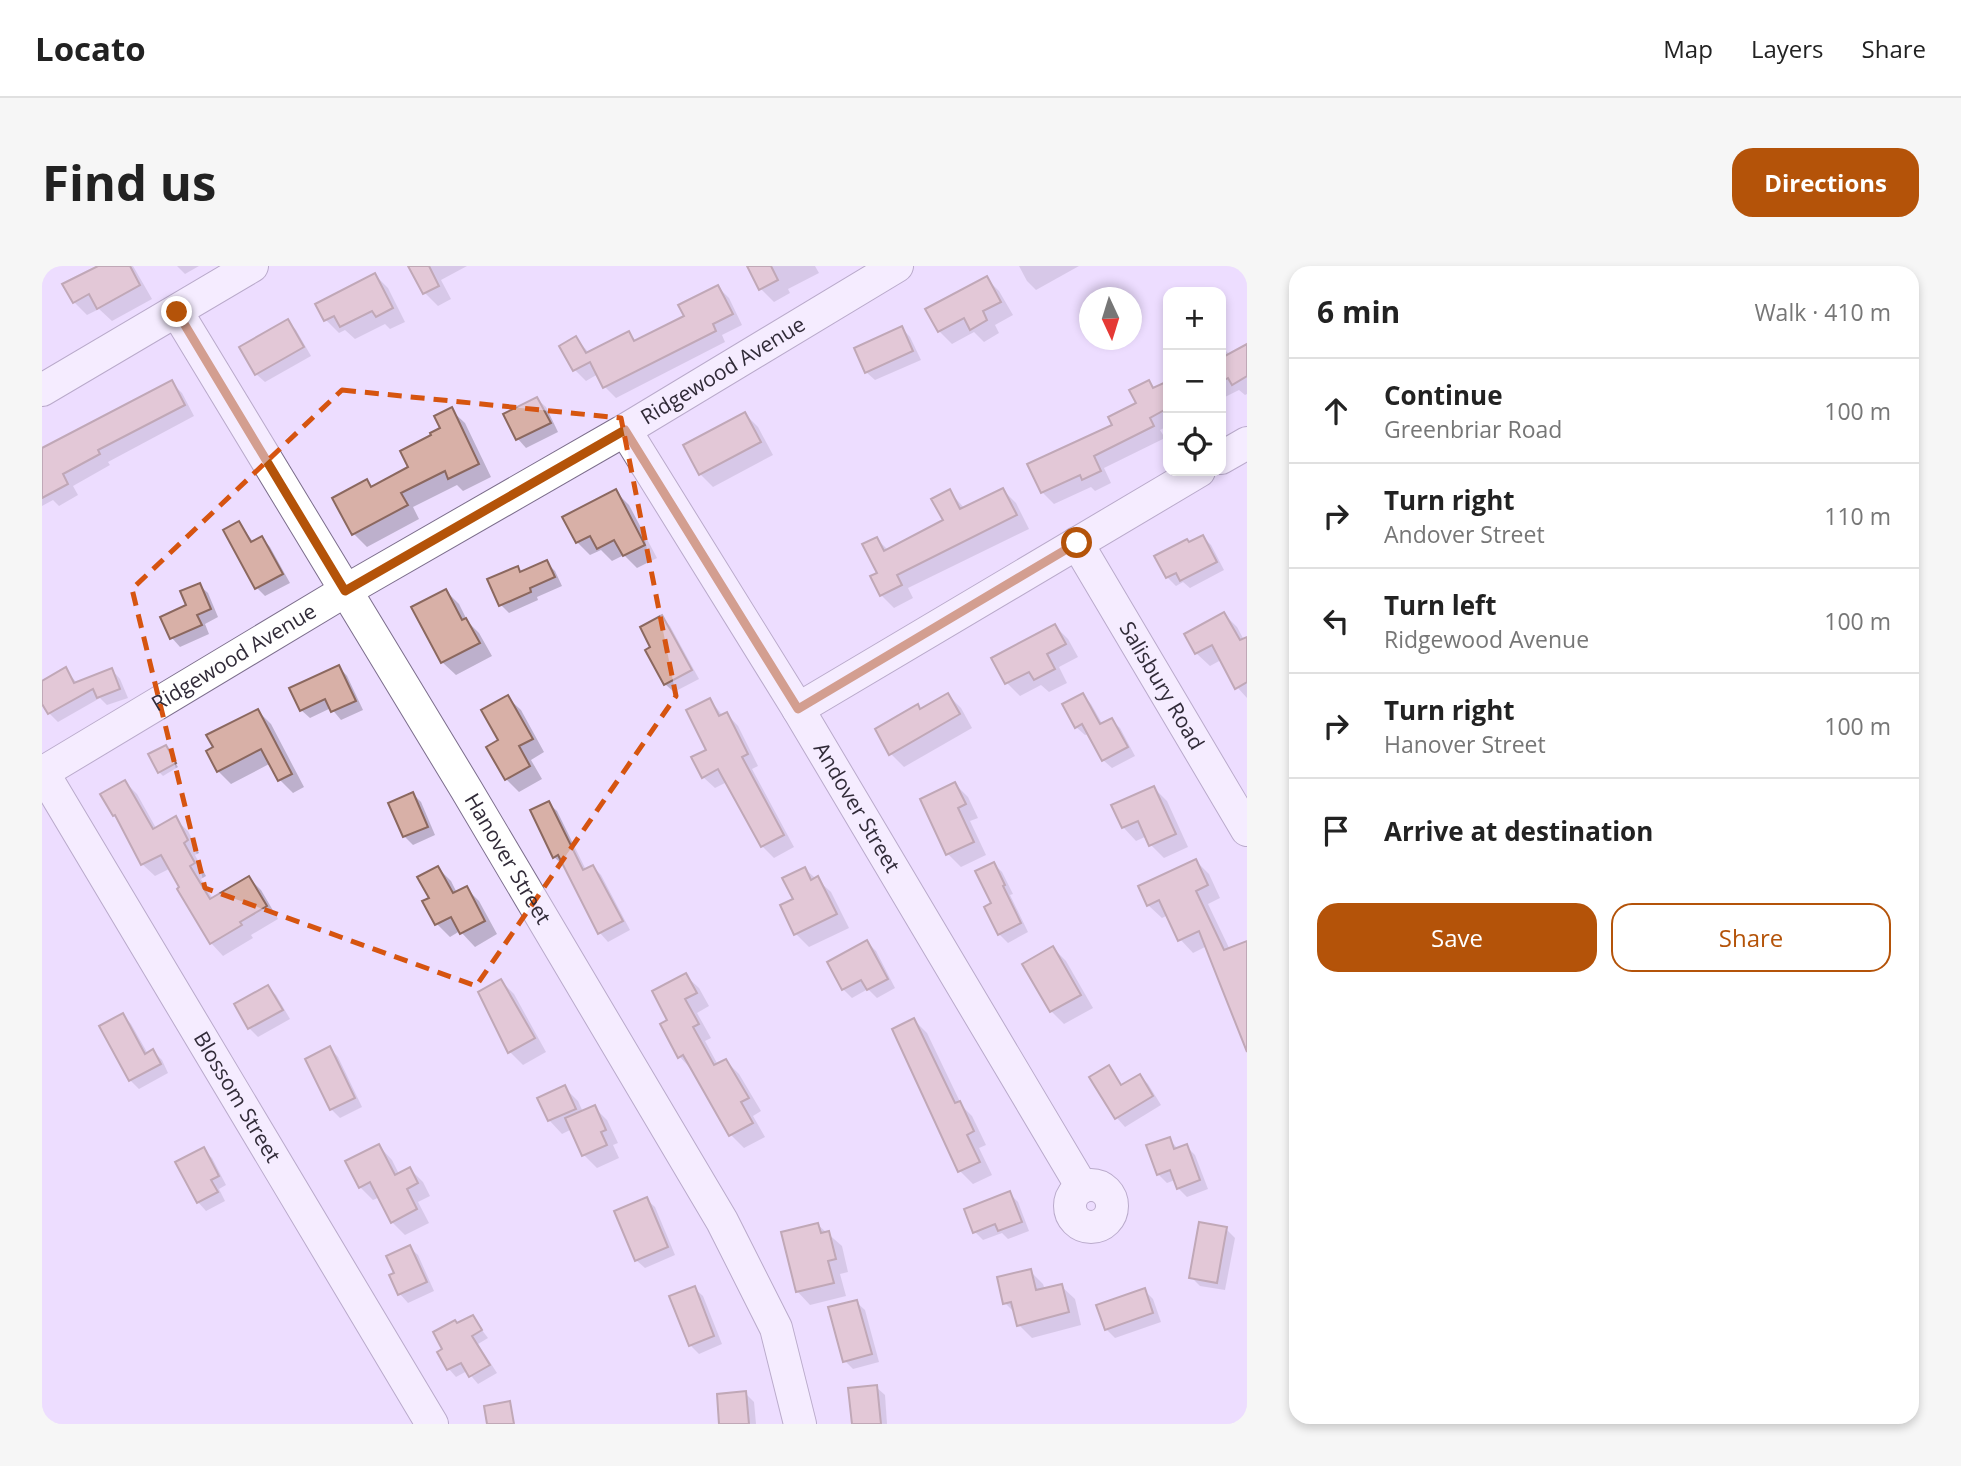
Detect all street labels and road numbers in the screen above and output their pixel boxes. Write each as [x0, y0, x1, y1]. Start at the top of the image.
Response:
street label: Ridgewood Avenue [635, 310, 810, 430]
street label: Ridgewood Avenue [146, 597, 321, 717]
street label: Salisbury Road [1114, 616, 1211, 755]
street label: Andover Street [808, 737, 907, 877]
street label: Hanover Street [459, 788, 558, 929]
street label: Blossom Street [188, 1026, 288, 1167]

